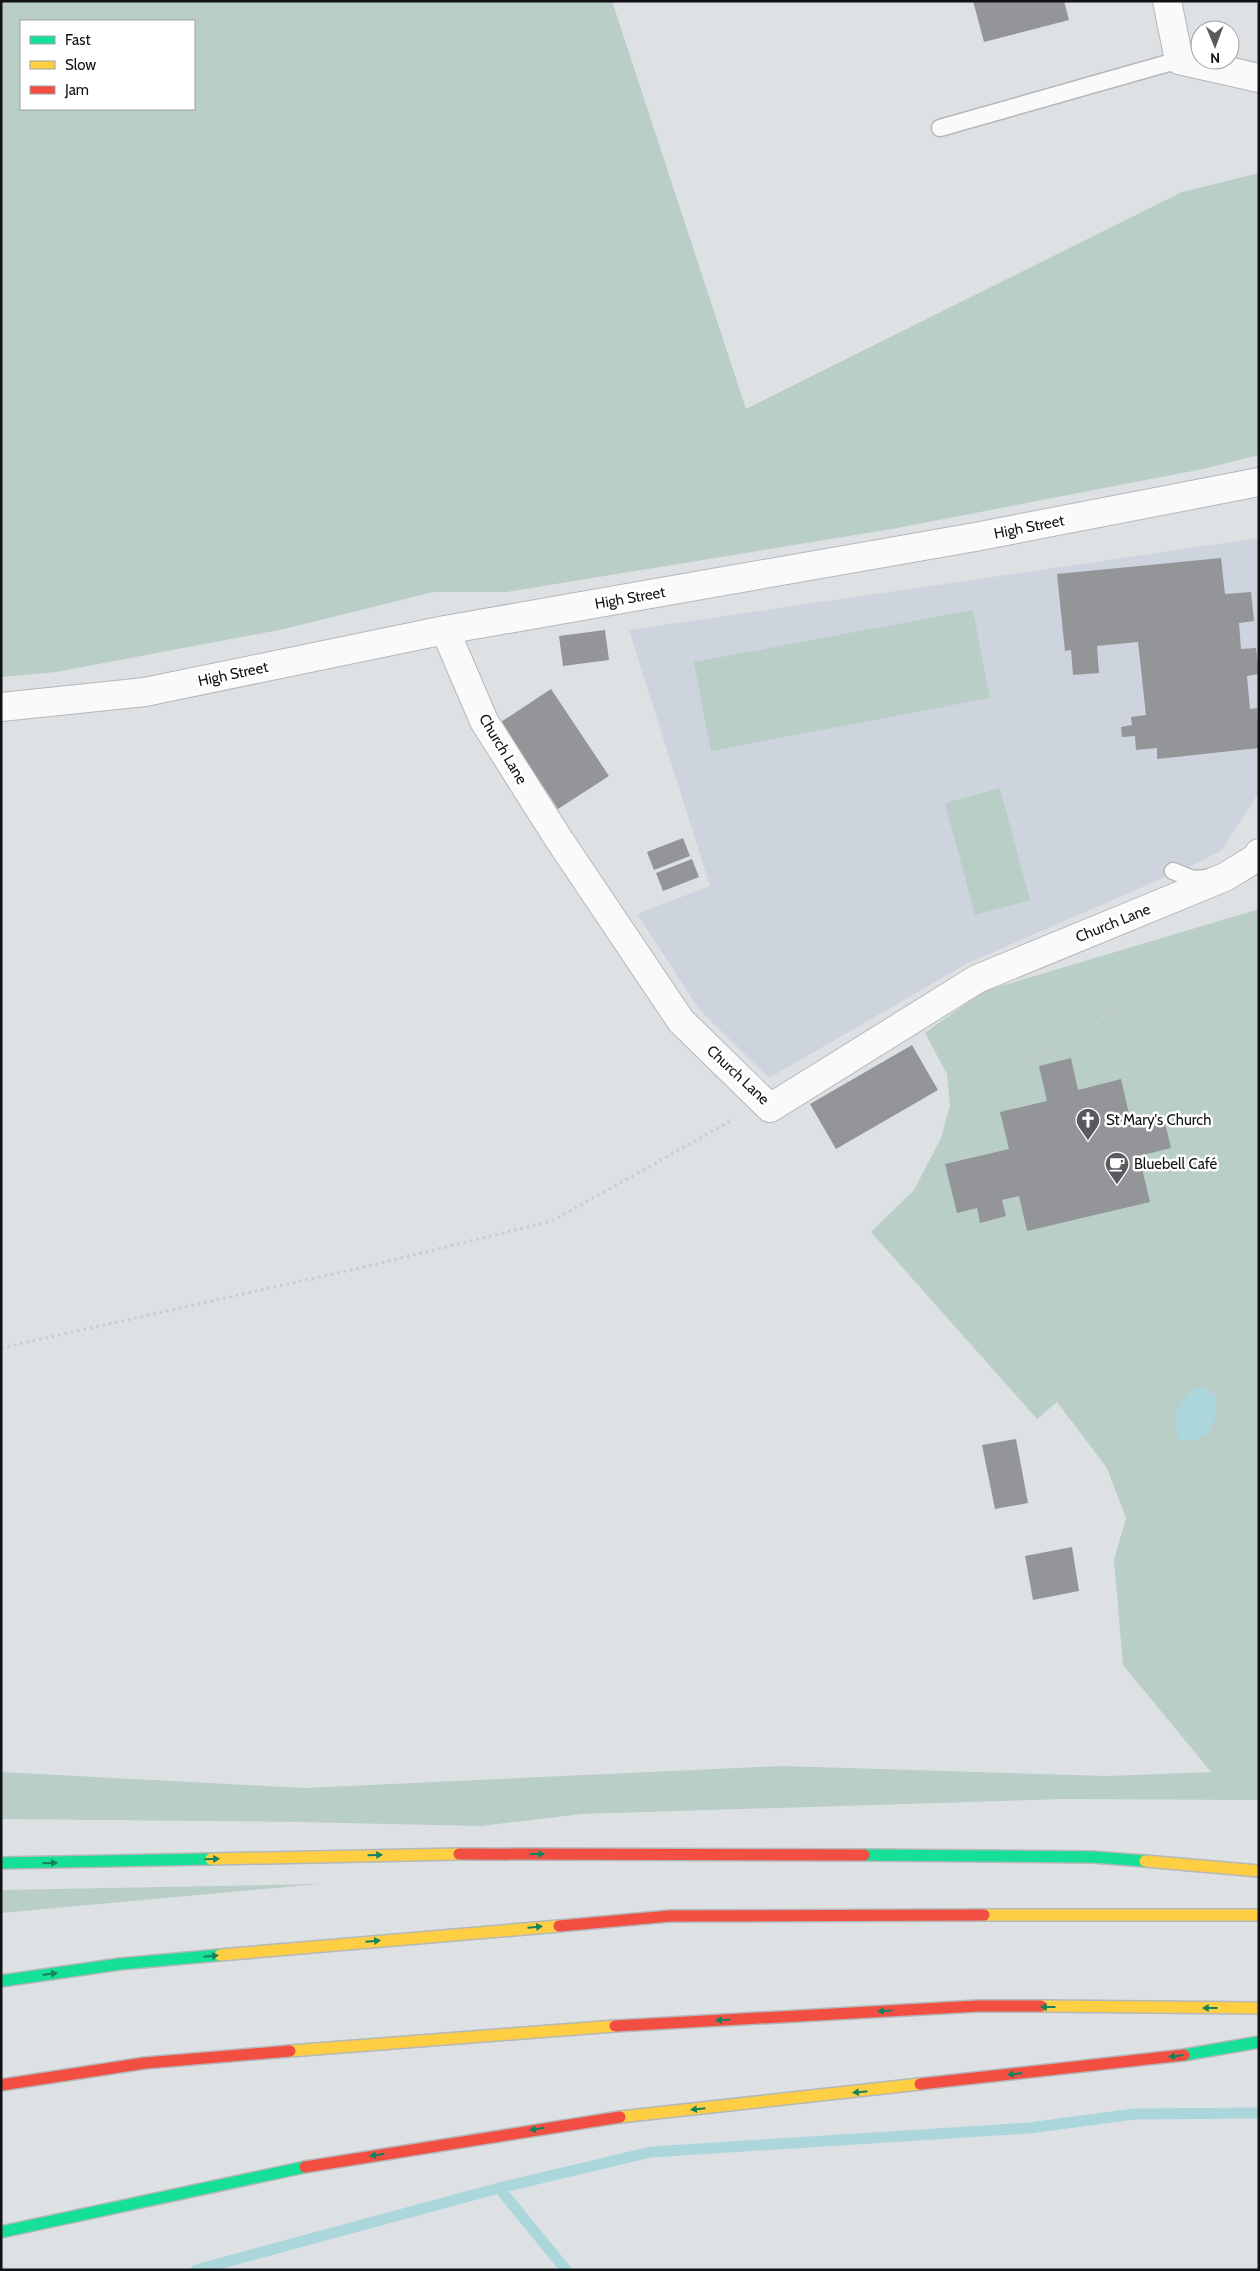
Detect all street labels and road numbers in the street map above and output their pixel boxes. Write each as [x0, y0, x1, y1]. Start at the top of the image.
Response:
street label: High Street [992, 511, 1066, 543]
street label: High Street [593, 583, 667, 613]
street label: High Street [196, 658, 270, 690]
street label: Church Lane [475, 711, 531, 788]
street label: Church Lane [1073, 900, 1153, 946]
street label: Church Lane [703, 1042, 773, 1109]

